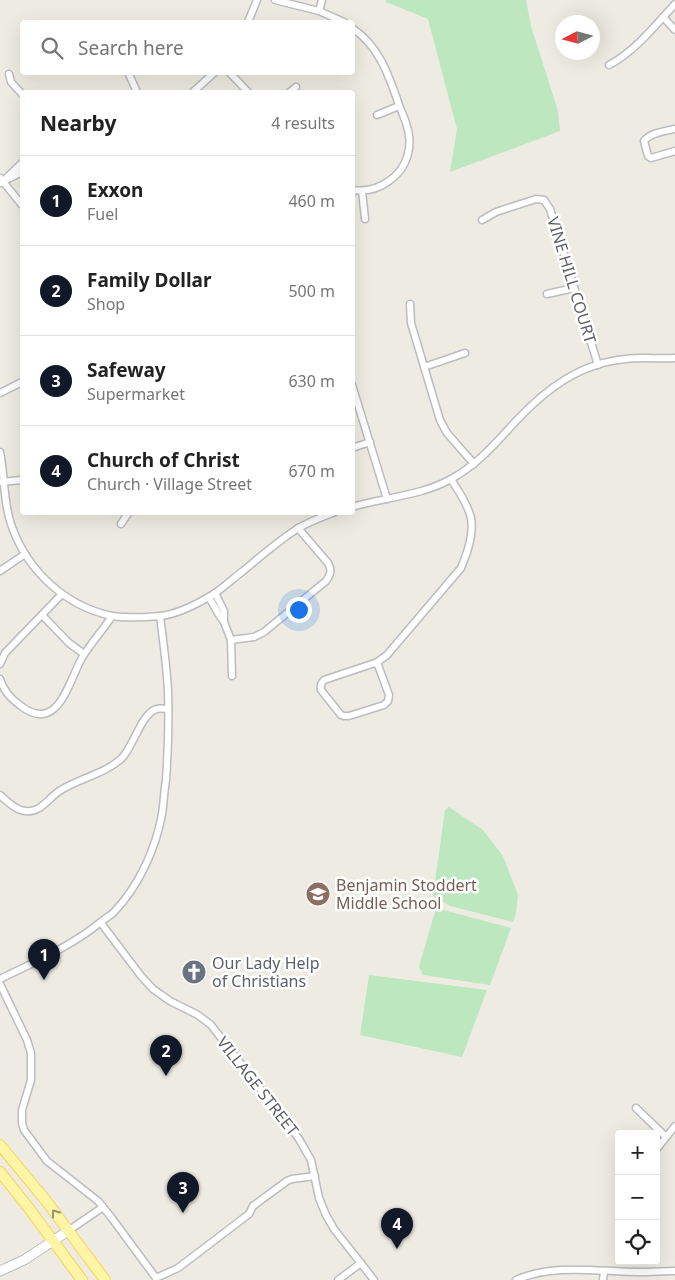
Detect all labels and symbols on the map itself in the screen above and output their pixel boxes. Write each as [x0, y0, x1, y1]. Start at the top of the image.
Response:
north arrow [555, 15, 600, 60]
street label: VINE HILL COURT [542, 214, 602, 346]
your location [286, 597, 312, 623]
place label: Benjamin Stoddert Middle School [336, 874, 477, 914]
school or university icon: Benjamin Stoddert Middle School [305, 881, 331, 907]
pin: 1 [28, 939, 60, 980]
place label: Our Lady Help of Christians [212, 952, 320, 992]
church icon: Our Lady Help of Christians [181, 959, 207, 985]
street label: VILLAGE STREET [212, 1032, 304, 1140]
pin: 2 [150, 1035, 182, 1076]
pin: 3 [167, 1172, 199, 1213]
pin: 4 [381, 1208, 413, 1249]
one-way arrow [52, 1209, 61, 1219]

